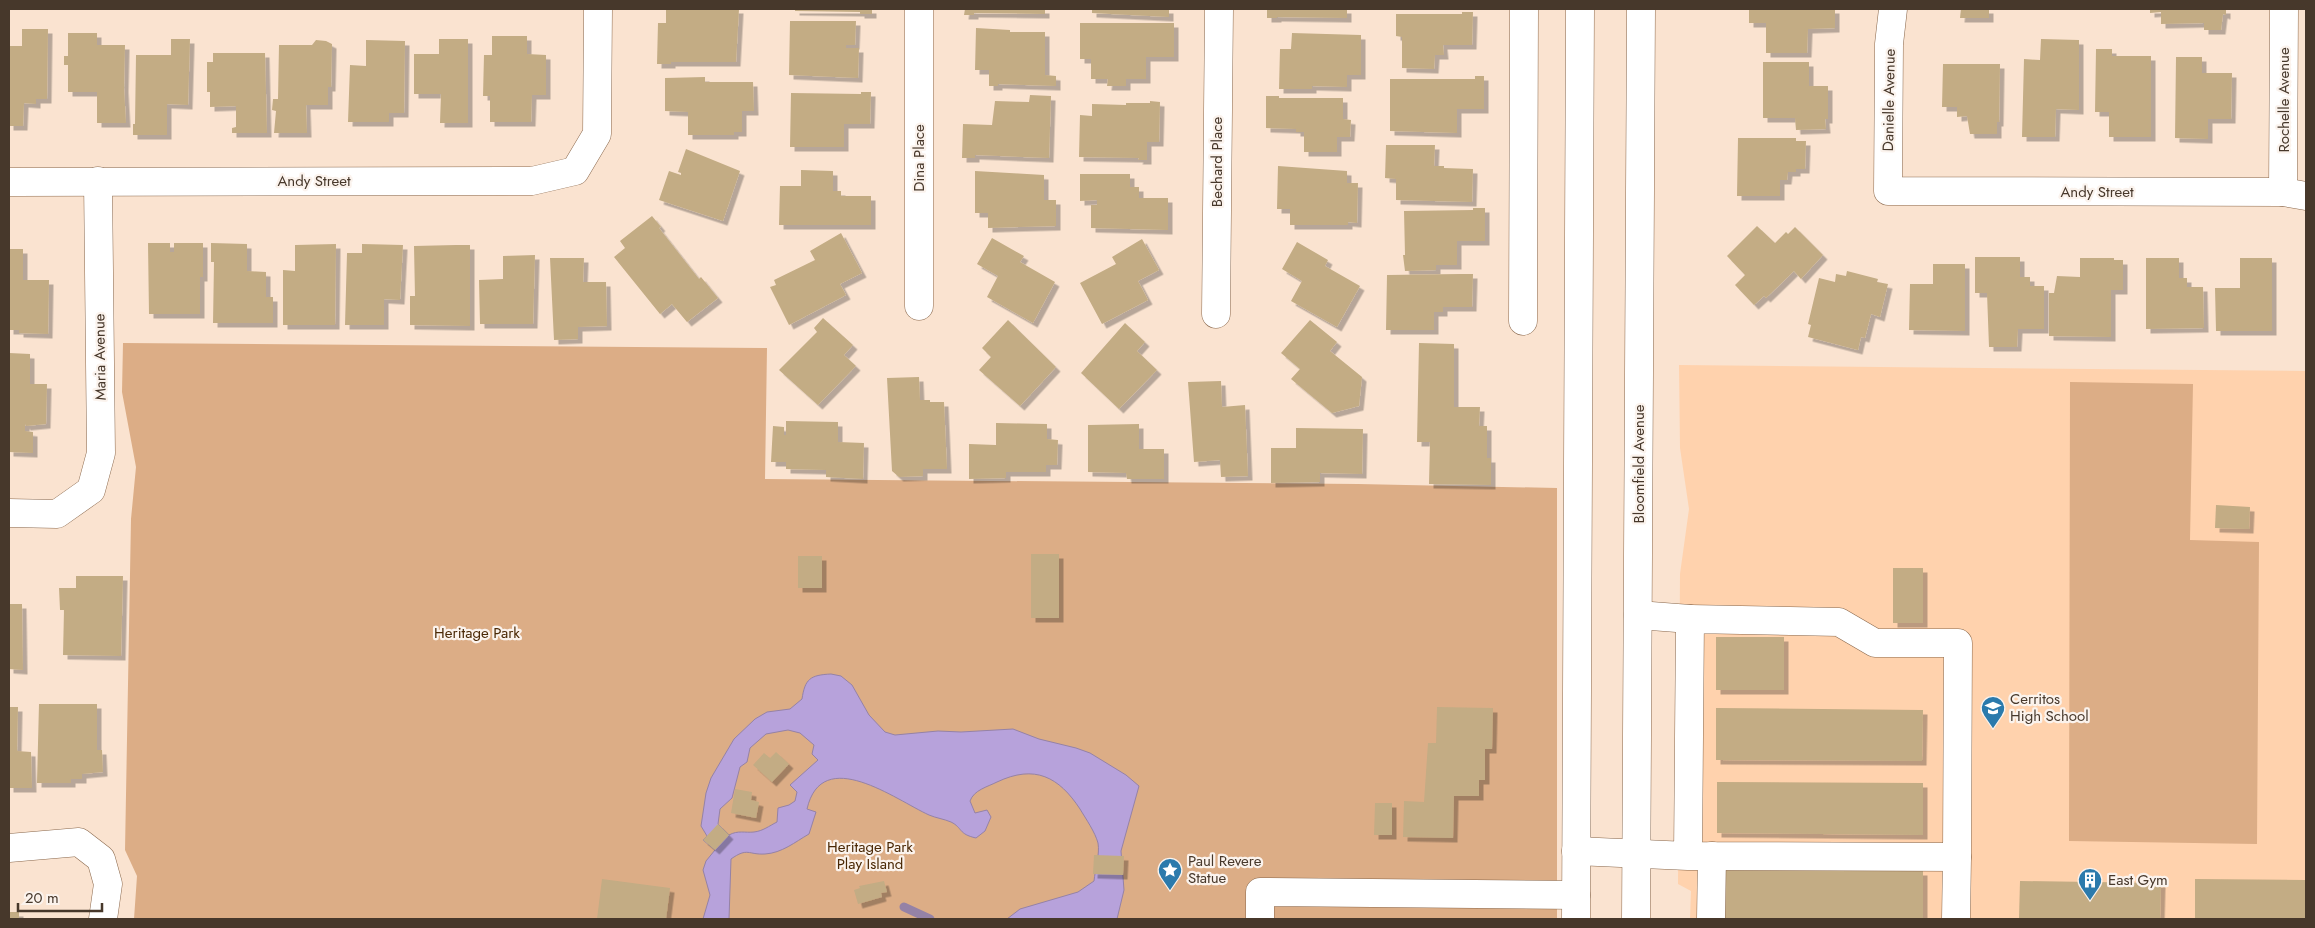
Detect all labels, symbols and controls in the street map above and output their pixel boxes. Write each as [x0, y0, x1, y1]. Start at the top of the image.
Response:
street label: Rochelle Avenue [2273, 47, 2295, 153]
street label: Danielle Avenue [1877, 48, 1901, 152]
street label: Bechard Place [1206, 117, 1228, 207]
street label: Dina Place [908, 124, 930, 192]
street label: Andy Street [277, 170, 351, 192]
street label: Andy Street [2060, 181, 2134, 203]
street label: Maria Avenue [88, 313, 112, 401]
street label: Bloomfield Avenue [1628, 404, 1650, 524]
park label: Heritage Park [434, 622, 520, 644]
place label: Cerritos High School [2010, 688, 2089, 727]
school or university icon: Cerritos High School [1980, 695, 2006, 729]
park label: Heritage Park Play Island [827, 836, 913, 875]
place label: Paul Revere Statue [1188, 850, 1262, 889]
place icon: Paul Revere Statue [1157, 857, 1183, 891]
building icon: East Gym [2077, 867, 2103, 901]
place label: East Gym [2108, 869, 2168, 891]
scale bar [18, 880, 101, 912]
text: 20 m [25, 887, 59, 909]

